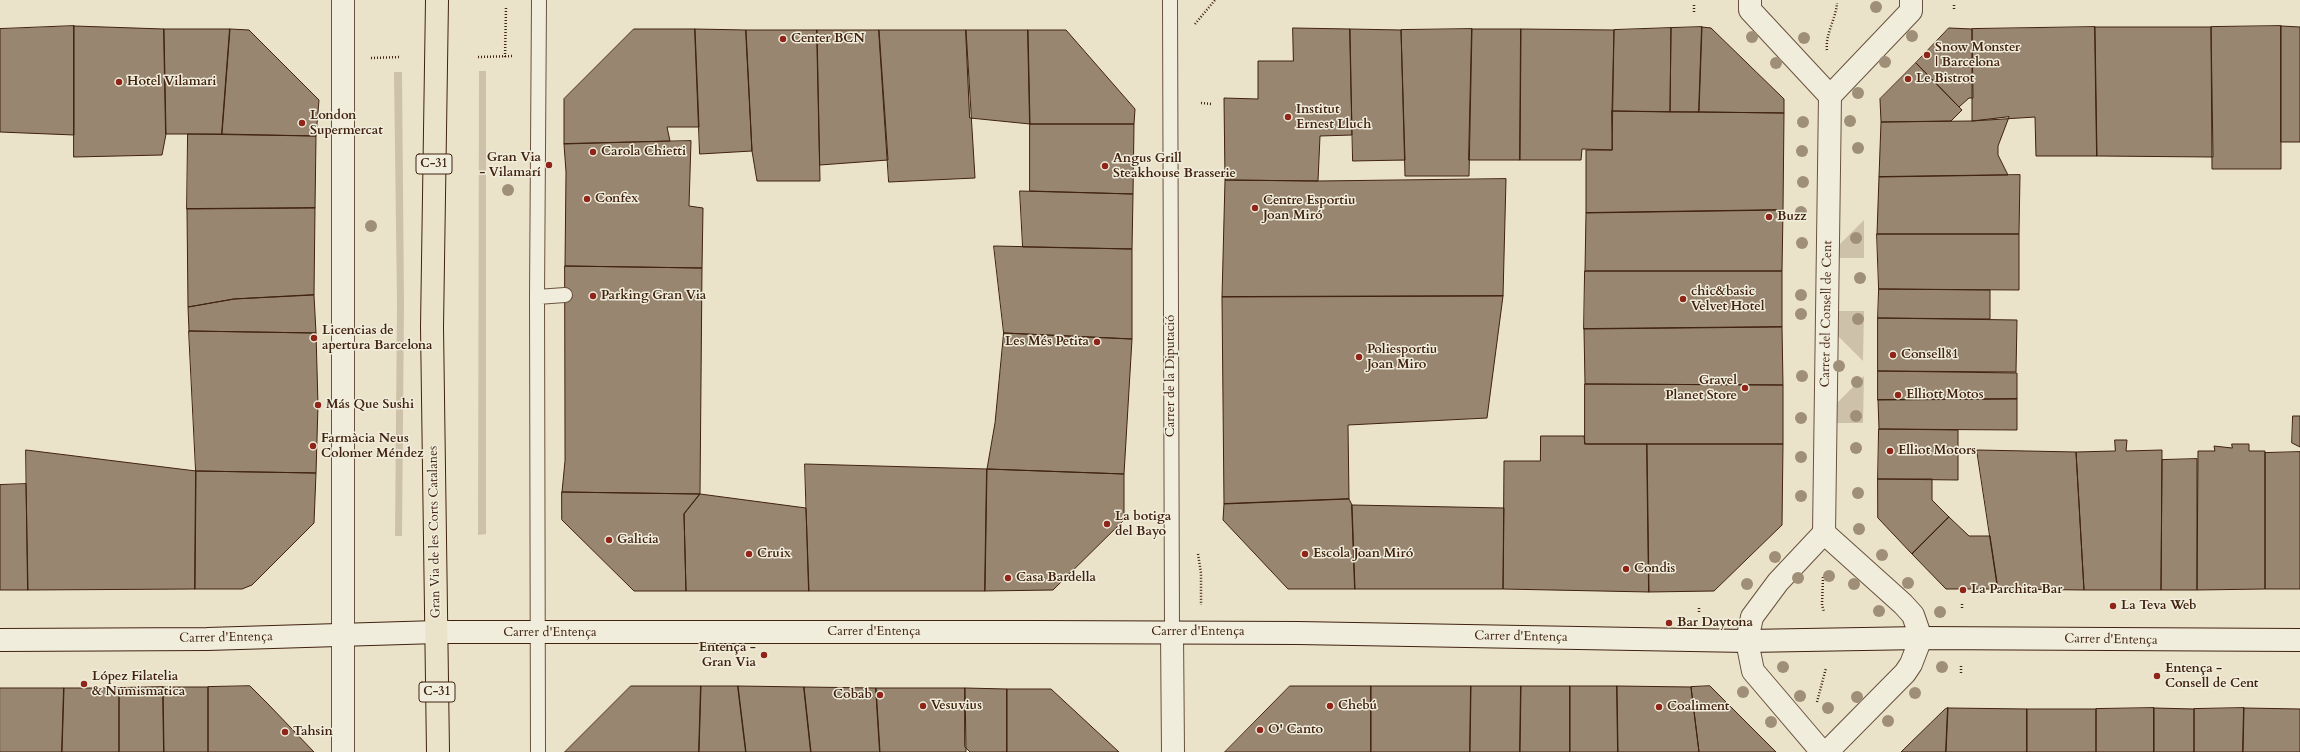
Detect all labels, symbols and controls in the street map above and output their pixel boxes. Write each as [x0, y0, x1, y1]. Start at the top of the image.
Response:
place label: Center BCN [791, 31, 865, 47]
marker: Center BCN [778, 34, 788, 44]
place label: Snow Monster | Barcelona [1935, 40, 2020, 71]
marker: Snow Monster | Barcelona [1922, 50, 1932, 60]
place label: Le Bistrot [1916, 71, 1974, 87]
place label: Hotel Vilamari [127, 74, 216, 90]
marker: Le Bistrot [1903, 74, 1913, 84]
marker: Hotel Vilamari [114, 77, 124, 87]
place label: Institut Ernest Lluch [1296, 102, 1371, 133]
place label: London Supermercat [310, 108, 383, 139]
marker: Institut Ernest Lluch [1283, 112, 1293, 122]
marker: London Supermercat [297, 118, 307, 128]
place label: Carola Chietti [601, 144, 686, 160]
marker: Carola Chietti [588, 147, 598, 157]
place label: Gran Via - Vilamarí [479, 150, 541, 181]
place label: Angus Grill Steakhouse Brasserie [1113, 151, 1236, 182]
road number: C-31 [416, 154, 452, 174]
marker: Gran Via - Vilamarí [544, 160, 554, 170]
marker: Angus Grill Steakhouse Brasserie [1100, 161, 1110, 171]
place label: Confex [595, 191, 638, 207]
place label: Centre Esportiu Joan Miró [1263, 193, 1356, 224]
marker: Confex [582, 194, 592, 204]
marker: Centre Esportiu Joan Miró [1250, 203, 1260, 213]
place label: Buzz [1777, 209, 1807, 225]
marker: Buzz [1764, 212, 1774, 222]
street label: Carrer del Consell de Cent [1818, 240, 1836, 388]
place label: chic&basic Velvet Hotel [1691, 284, 1765, 315]
place label: Parking Gran Via [601, 288, 706, 304]
marker: Parking Gran Via [588, 291, 598, 301]
marker: chic&basic Velvet Hotel [1678, 294, 1688, 304]
street label: Carrer de la Diputació [1163, 315, 1179, 437]
place label: Licencias de apertura Barcelona [322, 323, 433, 354]
marker: Licencias de apertura Barcelona [309, 333, 319, 343]
place label: Les Més Petita [1005, 334, 1089, 350]
marker: Les Més Petita [1092, 337, 1102, 347]
place label: Poliesportiu Joan Miro [1367, 342, 1437, 373]
place label: Consell81 [1901, 347, 1959, 363]
marker: Consell81 [1888, 350, 1898, 360]
marker: Poliesportiu Joan Miro [1354, 352, 1364, 362]
place label: Gravel Planet Store [1665, 373, 1737, 404]
marker: Gravel Planet Store [1740, 383, 1750, 393]
place label: Elliott Motos [1906, 387, 1984, 403]
marker: Elliott Motos [1893, 390, 1903, 400]
place label: Más Que Sushi [326, 397, 414, 413]
marker: Más Que Sushi [313, 400, 323, 410]
place label: Farmàcia Neus Colomer Méndez [321, 431, 424, 462]
marker: Farmàcia Neus Colomer Méndez [308, 441, 318, 451]
place label: Elliot Motors [1898, 443, 1976, 459]
street label: Gran Via de les Corts Catalanes [426, 446, 444, 618]
marker: Elliot Motors [1885, 446, 1895, 456]
place label: La botiga del Bayo [1115, 509, 1171, 540]
marker: La botiga del Bayo [1102, 519, 1112, 529]
place label: Galicia [617, 532, 659, 548]
marker: Galicia [604, 535, 614, 545]
place label: Cruix [757, 546, 791, 562]
place label: Escola Joan Miró [1313, 546, 1413, 562]
marker: Cruix [744, 549, 754, 559]
marker: Escola Joan Miró [1300, 549, 1310, 559]
place label: Condis [1634, 561, 1675, 577]
marker: Condis [1621, 564, 1631, 574]
place label: Casa Bardella [1016, 570, 1096, 586]
marker: Casa Bardella [1003, 573, 1013, 583]
place label: La Parchita Bar [1971, 582, 2062, 598]
marker: La Parchita Bar [1958, 585, 1968, 595]
place label: La Teva Web [2121, 598, 2197, 614]
marker: La Teva Web [2108, 601, 2118, 611]
place label: Bar Daytona [1677, 615, 1753, 631]
marker: Bar Daytona [1664, 618, 1674, 628]
street label: Carrer d'Entença [827, 624, 921, 640]
street label: Carrer d'Entença [1151, 624, 1245, 640]
street label: Carrer d'Entença [503, 625, 597, 641]
street label: Carrer d'Entença [1474, 628, 1568, 646]
street label: Carrer d'Entença [179, 629, 273, 647]
street label: Carrer d'Entença [2064, 631, 2158, 649]
place label: Entença - Gran Via [699, 640, 756, 671]
marker: Entença - Gran Via [759, 650, 769, 660]
place label: Entença - Consell de Cent [2165, 661, 2258, 692]
place label: López Filatelia & Numismatica [92, 669, 185, 700]
marker: Entença - Consell de Cent [2152, 671, 2162, 681]
marker: López Filatelia & Numismatica [79, 679, 89, 689]
road number: C-31 [419, 682, 455, 702]
place label: Cobab [833, 687, 872, 703]
marker: Cobab [875, 690, 885, 700]
place label: Vesuvius [931, 698, 982, 714]
place label: Chebú [1338, 698, 1377, 714]
place label: Coaliment [1667, 699, 1729, 715]
marker: Vesuvius [918, 701, 928, 711]
marker: Chebú [1325, 701, 1335, 711]
marker: Coaliment [1654, 702, 1664, 712]
place label: O' Canto [1268, 722, 1323, 738]
place label: Tahsin [293, 724, 333, 740]
marker: O' Canto [1255, 725, 1265, 735]
marker: Tahsin [280, 727, 290, 737]

